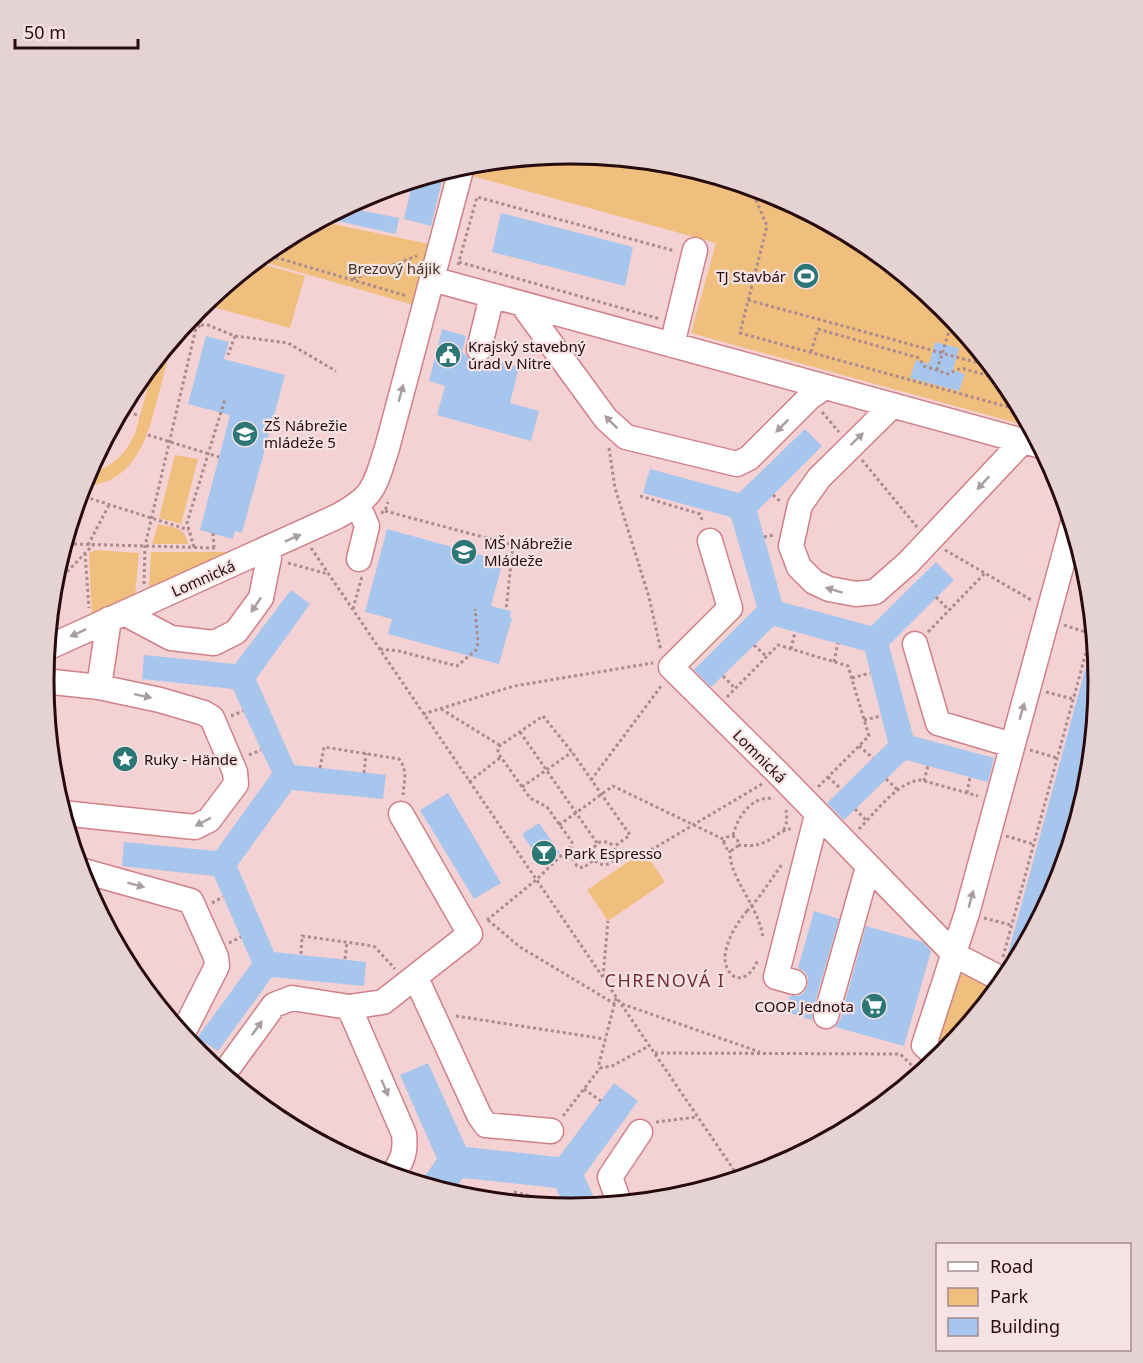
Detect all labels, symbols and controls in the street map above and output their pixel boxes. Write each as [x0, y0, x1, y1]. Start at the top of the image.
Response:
scale bar [15, 12, 138, 50]
text: 50 m [24, 20, 66, 44]
park label: Brezový hájik [348, 258, 440, 278]
sports icon: TJ Stavbár [791, 261, 821, 291]
place label: TJ Stavbár [716, 266, 786, 286]
place label: Krajský stavebný úrad v Nitre [468, 336, 586, 373]
public building icon: Krajský stavebný úrad v Nitre [433, 340, 463, 370]
one-way arrow [397, 384, 406, 402]
place label: ZŠ Nábrežie mládeže 5 [264, 415, 347, 452]
one-way arrow [604, 416, 618, 430]
school or university icon: ZŠ Nábrežie mládeže 5 [230, 419, 260, 449]
one-way arrow [774, 419, 789, 433]
one-way arrow [850, 432, 865, 446]
one-way arrow [976, 476, 990, 491]
one-way arrow [284, 533, 301, 542]
place label: MŠ Nábrežie Mládeže [484, 533, 572, 570]
school or university icon: MŠ Nábrežie Mládeže [449, 537, 479, 567]
street label: Lomnická [168, 555, 238, 601]
one-way arrow [825, 585, 843, 594]
one-way arrow [250, 596, 262, 612]
one-way arrow [70, 629, 87, 638]
one-way arrow [133, 692, 152, 701]
one-way arrow [1017, 702, 1027, 720]
street label: Lomnická [729, 725, 791, 787]
place icon: Ruky - Hände [110, 744, 140, 774]
place label: Ruky - Hände [144, 749, 237, 769]
one-way arrow [194, 817, 211, 827]
bar icon: Park Espresso [529, 838, 559, 868]
place label: Park Espresso [564, 843, 662, 863]
one-way arrow [127, 881, 145, 891]
one-way arrow [966, 890, 976, 908]
district label: CHRENOVÁ I [605, 968, 725, 992]
supermarket icon: COOP Jednota [859, 991, 889, 1021]
place label: COOP Jednota [754, 996, 854, 1016]
one-way arrow [251, 1020, 263, 1035]
one-way arrow [380, 1080, 390, 1098]
legend [936, 1243, 1131, 1351]
text: Road [990, 1254, 1033, 1278]
text: Park [990, 1284, 1028, 1308]
text: Building [990, 1314, 1060, 1338]

